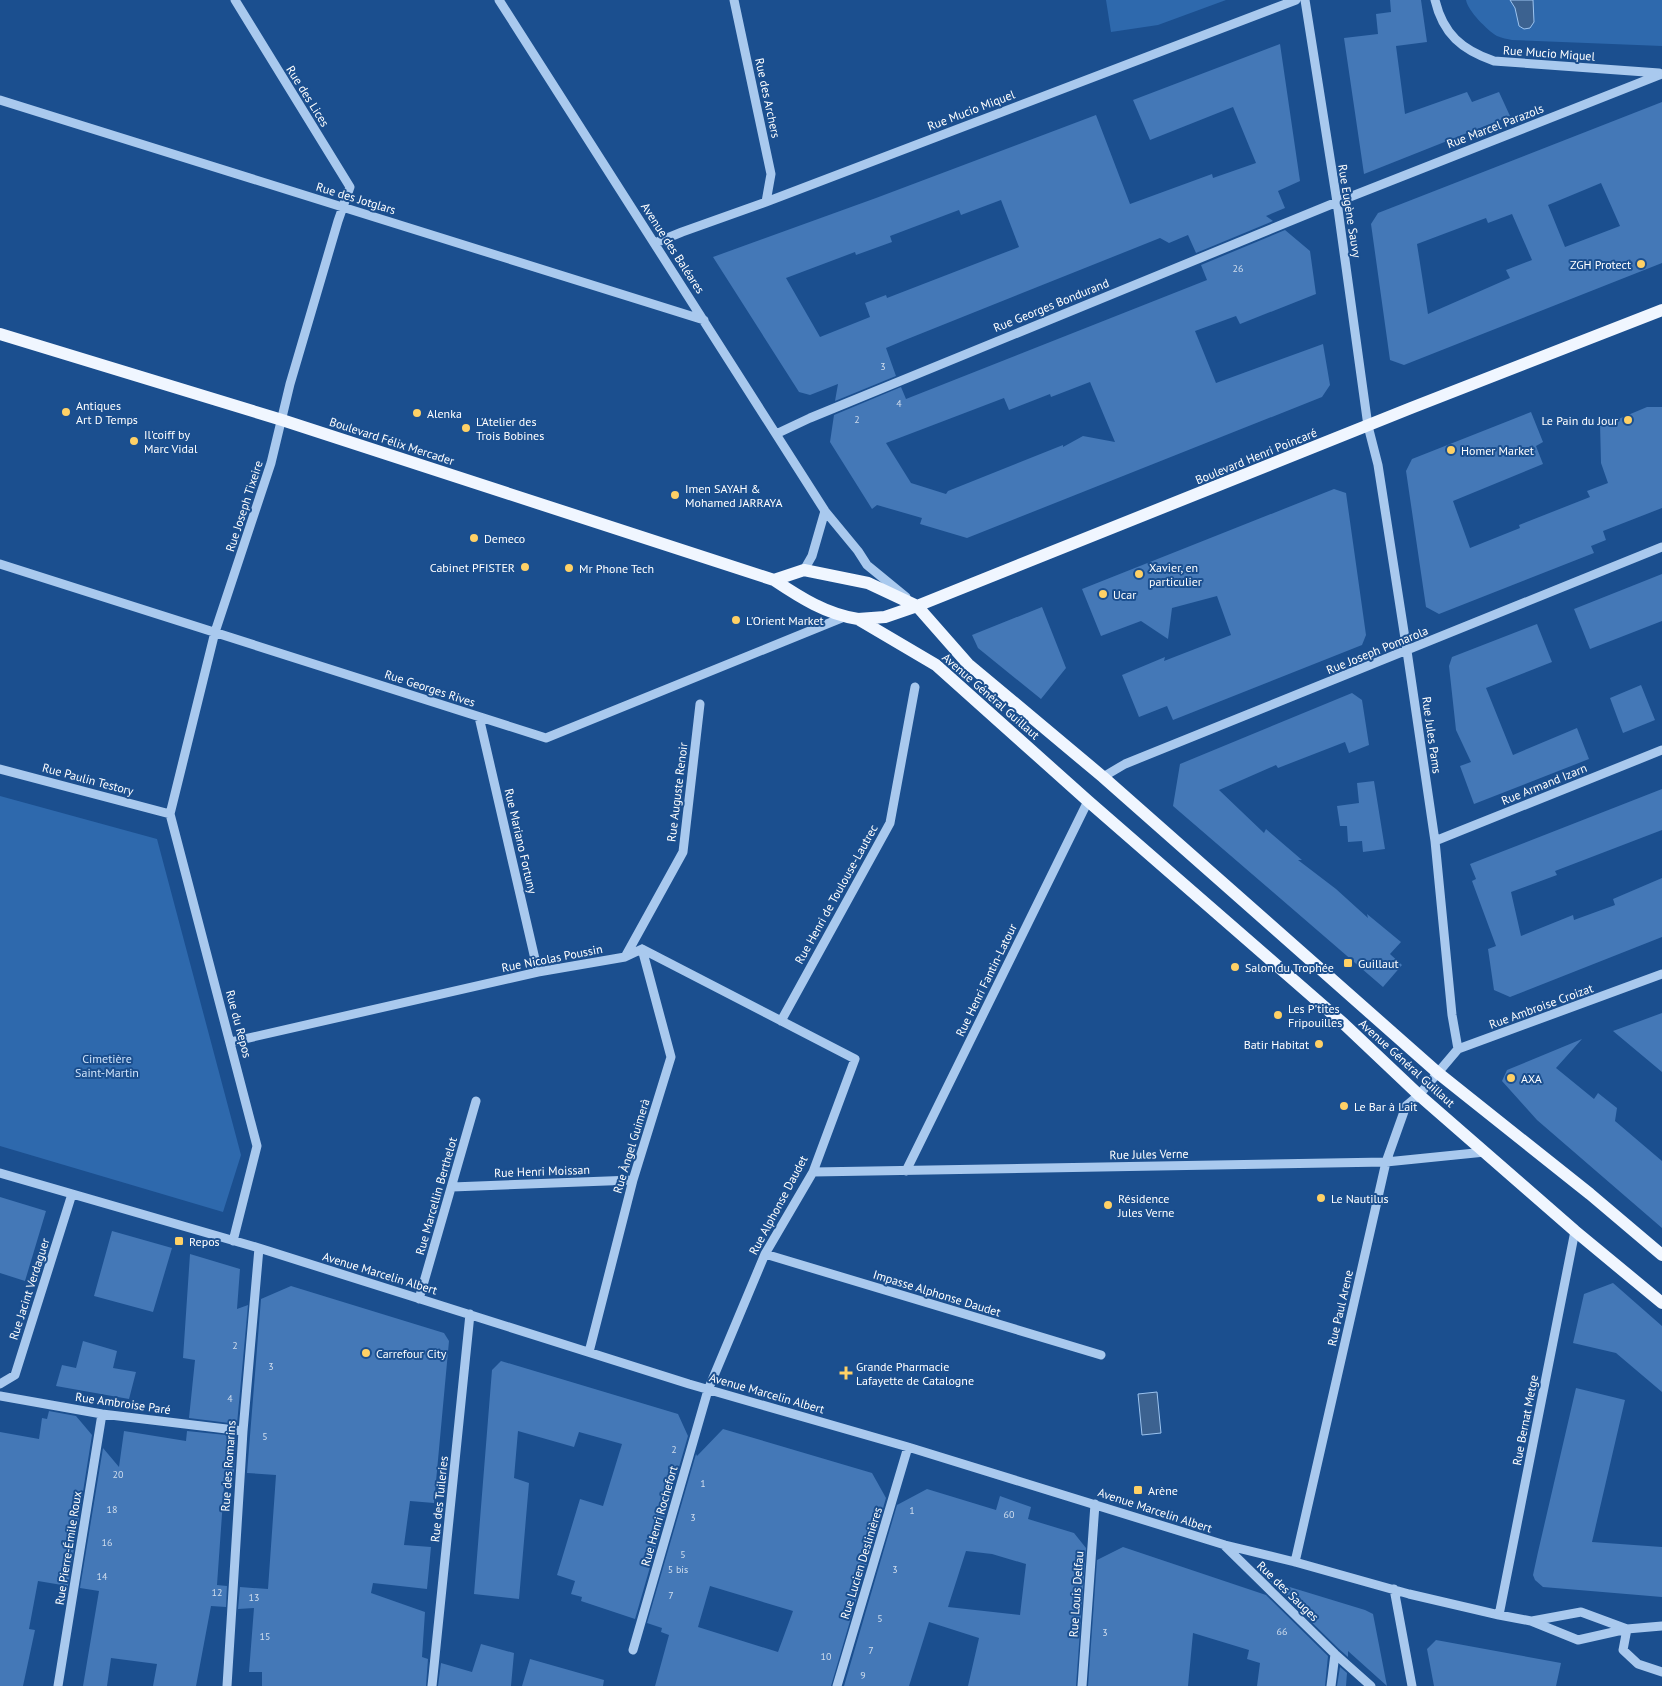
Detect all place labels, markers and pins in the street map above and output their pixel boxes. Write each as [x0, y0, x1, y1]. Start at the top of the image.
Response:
place label: ZGH Protect [1570, 257, 1631, 272]
marker: ZGH Protect [1635, 258, 1647, 270]
place label: Antiques Art D Temps [76, 398, 138, 427]
marker: Antiques Art D Temps [60, 406, 72, 418]
place label: Alenka [427, 406, 462, 421]
marker: Alenka [411, 407, 423, 419]
place label: Le Pain du Jour [1541, 413, 1618, 428]
place label: L'Atelier des Trois Bobines [476, 414, 544, 443]
marker: Le Pain du Jour [1622, 414, 1634, 426]
marker: L'Atelier des Trois Bobines [460, 422, 472, 434]
place label: Il'coiff by Marc Vidal [144, 427, 198, 456]
marker: Il'coiff by Marc Vidal [128, 435, 140, 447]
place label: Homer Market [1461, 443, 1534, 458]
marker: Homer Market [1445, 444, 1457, 456]
place label: Imen SAYAH & Mohamed JARRAYA [685, 481, 783, 510]
marker: Imen SAYAH & Mohamed JARRAYA [669, 489, 681, 501]
place label: Demeco [484, 531, 525, 546]
marker: Demeco [468, 532, 480, 544]
place label: Cabinet PFISTER [430, 560, 515, 575]
place label: Xavier, en particulier [1149, 560, 1202, 589]
marker: Cabinet PFISTER [519, 561, 531, 573]
place label: Mr Phone Tech [579, 561, 654, 576]
marker: Mr Phone Tech [563, 562, 575, 574]
marker: Xavier, en particulier [1133, 568, 1145, 580]
place label: Ucar [1113, 587, 1136, 602]
marker: Ucar [1097, 588, 1109, 600]
place label: L'Orient Market [746, 613, 824, 628]
marker: L'Orient Market [730, 614, 742, 626]
place label: Guillaut [1358, 956, 1399, 971]
marker: Guillaut [1342, 957, 1354, 969]
place label: Salon du Trophée [1245, 960, 1334, 975]
marker: Salon du Trophée [1229, 961, 1241, 973]
place label: Les P'tites Fripouilles [1288, 1001, 1342, 1030]
marker: Les P'tites Fripouilles [1272, 1009, 1284, 1021]
place label: Batir Habitat [1244, 1037, 1309, 1052]
marker: Batir Habitat [1313, 1038, 1325, 1050]
place label: AXA [1521, 1071, 1542, 1086]
marker: AXA [1505, 1072, 1517, 1084]
place label: Le Bar à Lait [1354, 1099, 1417, 1114]
marker: Le Bar à Lait [1338, 1100, 1350, 1112]
place label: Résidence Jules Verne [1117, 1191, 1174, 1220]
place label: Le Nautilus [1331, 1191, 1389, 1206]
marker: Le Nautilus [1315, 1192, 1327, 1204]
marker: Résidence Jules Verne [1102, 1199, 1114, 1211]
place label: Repos [189, 1234, 220, 1249]
marker: Repos [173, 1235, 185, 1247]
place label: Carrefour City [376, 1346, 447, 1361]
marker: Carrefour City [360, 1347, 372, 1359]
place label: Grande Pharmacie Lafayette de Catalogne [856, 1359, 974, 1388]
marker: Grande Pharmacie Lafayette de Catalogne [840, 1367, 852, 1379]
place label: Arène [1148, 1483, 1178, 1498]
marker: Arène [1132, 1484, 1144, 1496]

